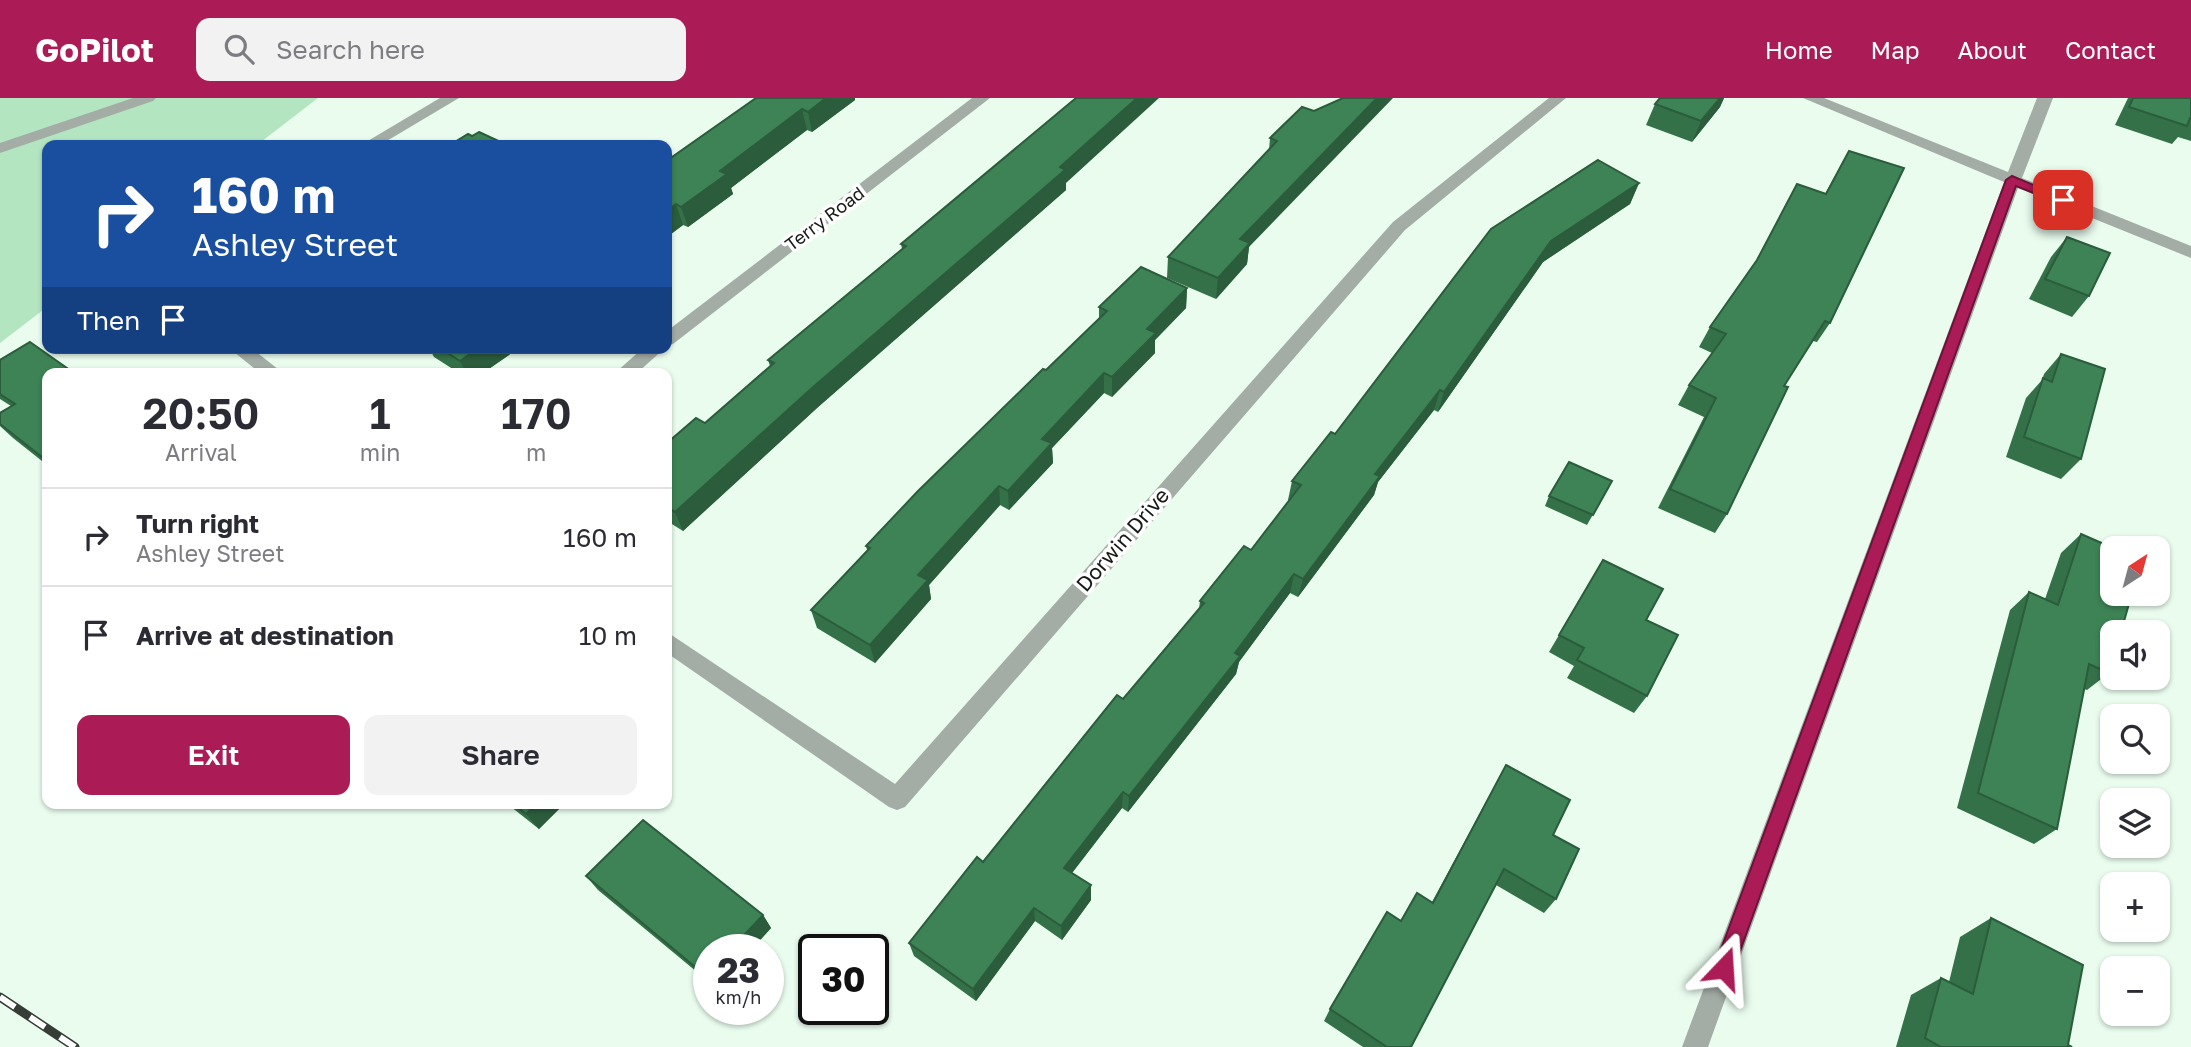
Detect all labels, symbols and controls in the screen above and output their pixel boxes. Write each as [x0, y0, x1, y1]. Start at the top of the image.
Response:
search box [196, 18, 686, 81]
text: GoPilot [35, 30, 154, 69]
icon: search [220, 30, 258, 68]
text: Search here [276, 34, 425, 65]
text: Home [1765, 35, 1833, 64]
text: Map [1871, 35, 1920, 64]
text: About [1958, 35, 2027, 64]
text: Contact [2065, 35, 2156, 64]
text: 160 m [192, 165, 335, 224]
icon: right [77, 168, 168, 259]
pin [2033, 170, 2093, 230]
street label: Terry Road [781, 181, 868, 255]
icon: arrive [2044, 181, 2082, 219]
text: Ashley Street [192, 225, 398, 263]
icon: arrive [154, 301, 192, 339]
text: Then [77, 305, 140, 336]
text: 20:50 [142, 388, 259, 438]
text: 1 [370, 388, 391, 438]
text: 170 [501, 388, 572, 438]
text: Arrival [165, 438, 237, 466]
text: min [360, 438, 401, 466]
text: m [526, 438, 546, 466]
street label: Dorwin Drive [1070, 482, 1174, 596]
text: Turn right [136, 508, 259, 539]
icon: right [77, 518, 115, 556]
text: 160 m [563, 522, 637, 553]
north arrow [2100, 536, 2170, 606]
map controls [2100, 536, 2170, 1026]
text: Ashley Street [136, 539, 284, 567]
icon: arrive [77, 616, 115, 654]
text: Arrive at destination [136, 620, 394, 651]
text: 10 m [579, 620, 637, 651]
button: sound [2100, 620, 2170, 690]
button: search [2100, 704, 2170, 774]
button: Exit [77, 715, 350, 795]
button: Share [364, 715, 637, 795]
button: layers [2100, 788, 2170, 858]
button: + [2100, 872, 2170, 942]
position arrow [1687, 931, 1761, 1005]
speed limit sign: 30 [798, 934, 889, 1025]
text: 23 [717, 949, 760, 991]
button: − [2100, 956, 2170, 1026]
text: km/h [716, 986, 761, 1008]

